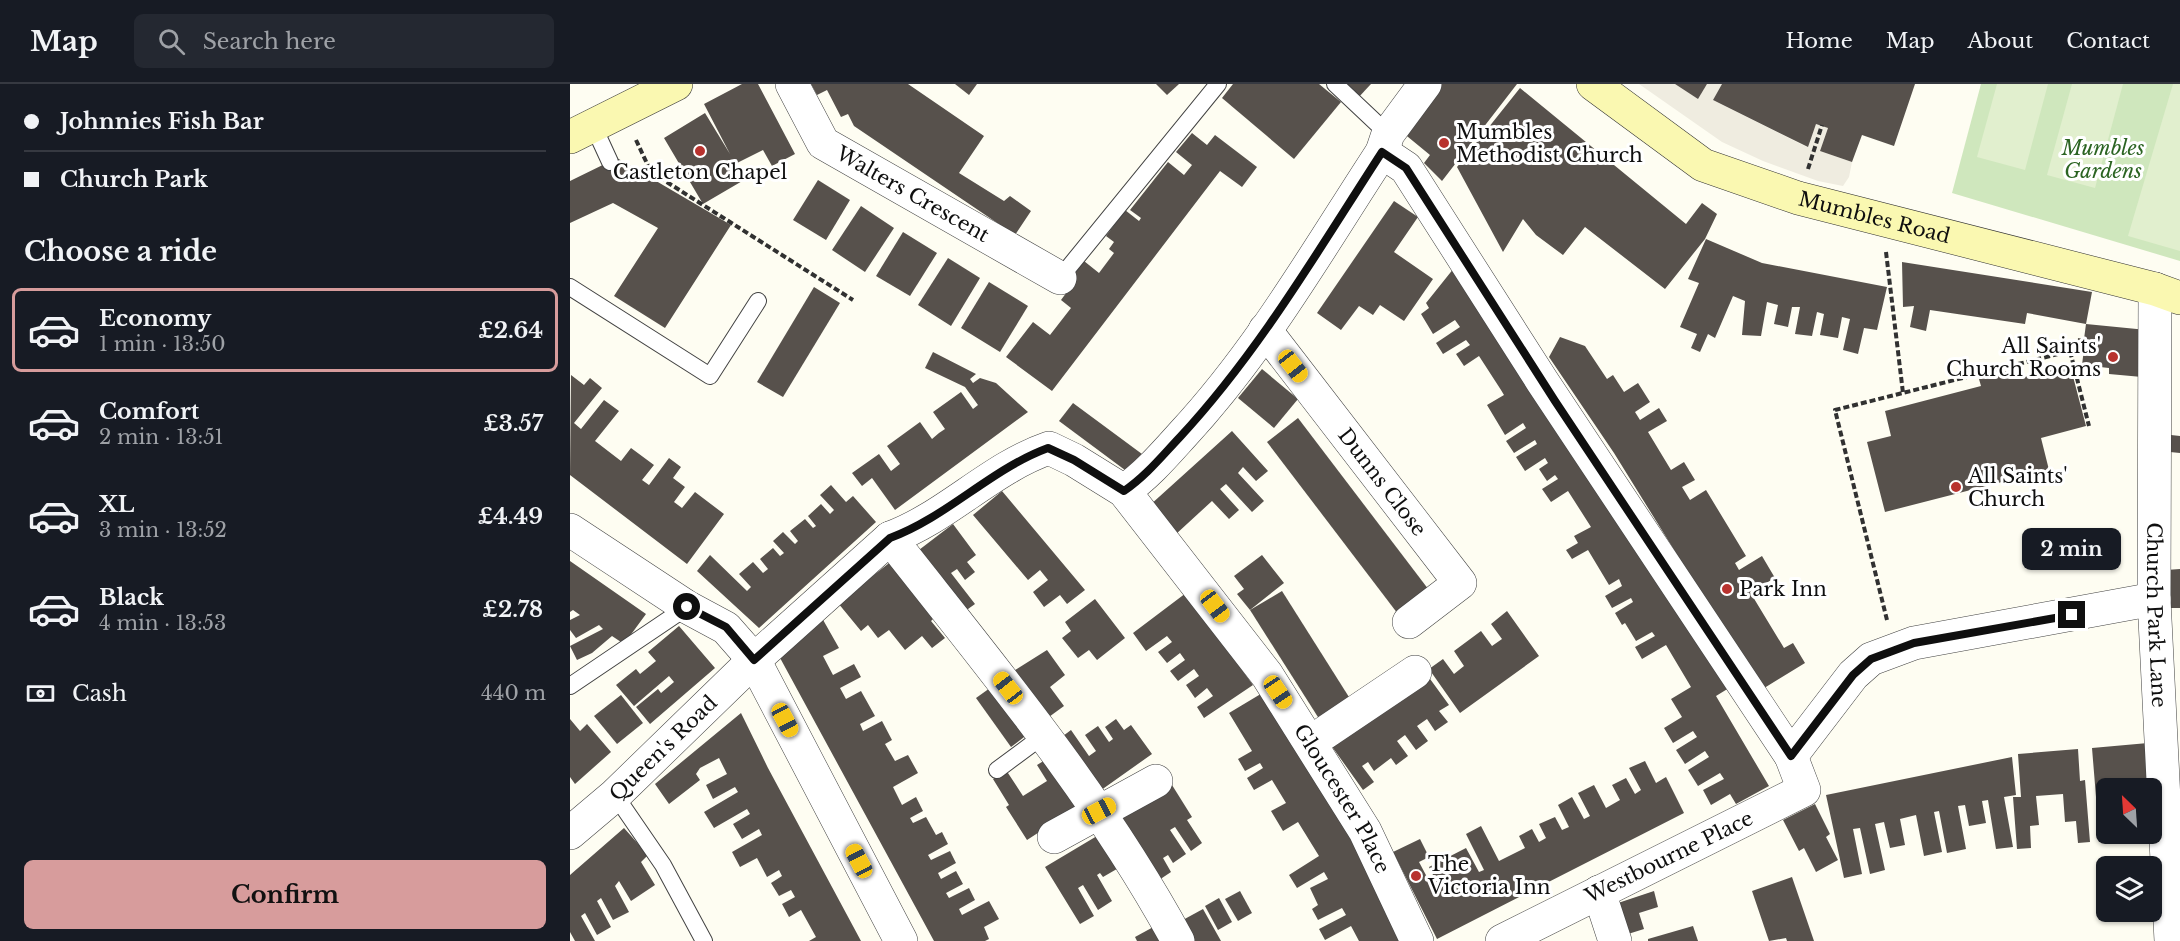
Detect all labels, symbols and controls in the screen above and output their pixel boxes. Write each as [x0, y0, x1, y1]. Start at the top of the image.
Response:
search box [134, 14, 554, 68]
text: Map [30, 24, 98, 59]
icon: search [155, 25, 188, 58]
text: Search here [203, 28, 336, 55]
text: Home [1786, 28, 1853, 54]
text: Map [1886, 28, 1934, 54]
text: About [1967, 28, 2033, 54]
text: Contact [2066, 28, 2150, 54]
text: Johnnies Fish Bar [60, 108, 264, 135]
place label: Mumbles Methodist Church [1456, 120, 1643, 167]
marker: Mumbles Methodist Church [1437, 136, 1451, 150]
park label: Mumbles Gardens [2061, 136, 2145, 183]
street label: Walters Crescent [831, 141, 994, 247]
marker: Castleton Chapel [693, 144, 707, 158]
place label: Castleton Chapel [613, 160, 787, 184]
text: Church Park [60, 166, 208, 193]
street label: Mumbles Road [1796, 187, 1953, 248]
text: Choose a ride [24, 235, 217, 268]
icon: car [27, 303, 81, 357]
text: Economy [99, 305, 211, 332]
text: £2.64 [478, 317, 543, 344]
text: 1 min · 13:50 [99, 332, 225, 356]
place label: All Saints' Church Rooms [1946, 334, 2101, 381]
car [1275, 346, 1311, 386]
marker: All Saints' Church Rooms [2106, 350, 2120, 364]
icon: car [27, 396, 81, 450]
text: Comfort [99, 398, 199, 425]
text: £3.57 [483, 410, 543, 437]
street label: Dunns Close [1333, 423, 1431, 541]
text: 2 min · 13:51 [99, 425, 224, 449]
place label: All Saints' Church [1967, 464, 2068, 511]
marker: All Saints' Church [1949, 480, 1963, 494]
icon: car [27, 489, 81, 543]
text: XL [99, 491, 134, 518]
text: £4.49 [478, 503, 543, 530]
text: 3 min · 13:52 [99, 518, 227, 542]
street label: Church Park Lane [2142, 522, 2171, 708]
callout: 2 min [2022, 528, 2122, 570]
text: 2 min [2040, 537, 2103, 561]
place label: Park Inn [1739, 577, 1827, 601]
icon: car [27, 582, 81, 636]
marker: Park Inn [1720, 582, 1734, 596]
text: Black [99, 584, 164, 611]
car [1197, 586, 1233, 626]
route start [673, 593, 700, 620]
text: £2.78 [482, 596, 543, 623]
route end [2058, 601, 2085, 628]
text: 4 min · 13:53 [99, 611, 226, 635]
car [990, 668, 1026, 708]
car [1260, 672, 1296, 712]
icon: cash [24, 677, 57, 710]
text: Cash [72, 680, 127, 707]
text: 440 m [481, 681, 546, 705]
street label: Queen's Road [604, 691, 722, 806]
car [769, 700, 801, 740]
street label: Gloucester Place [1289, 720, 1395, 877]
north arrow [2096, 778, 2162, 844]
map controls [2096, 778, 2162, 922]
car [1079, 795, 1119, 827]
street label: Westbourne Place [1580, 806, 1757, 908]
car [843, 841, 875, 881]
place label: The Victoria Inn [1427, 852, 1551, 899]
button: layers [2096, 856, 2162, 922]
button: Confirm [24, 860, 546, 929]
marker: The Victoria Inn [1409, 869, 1423, 883]

